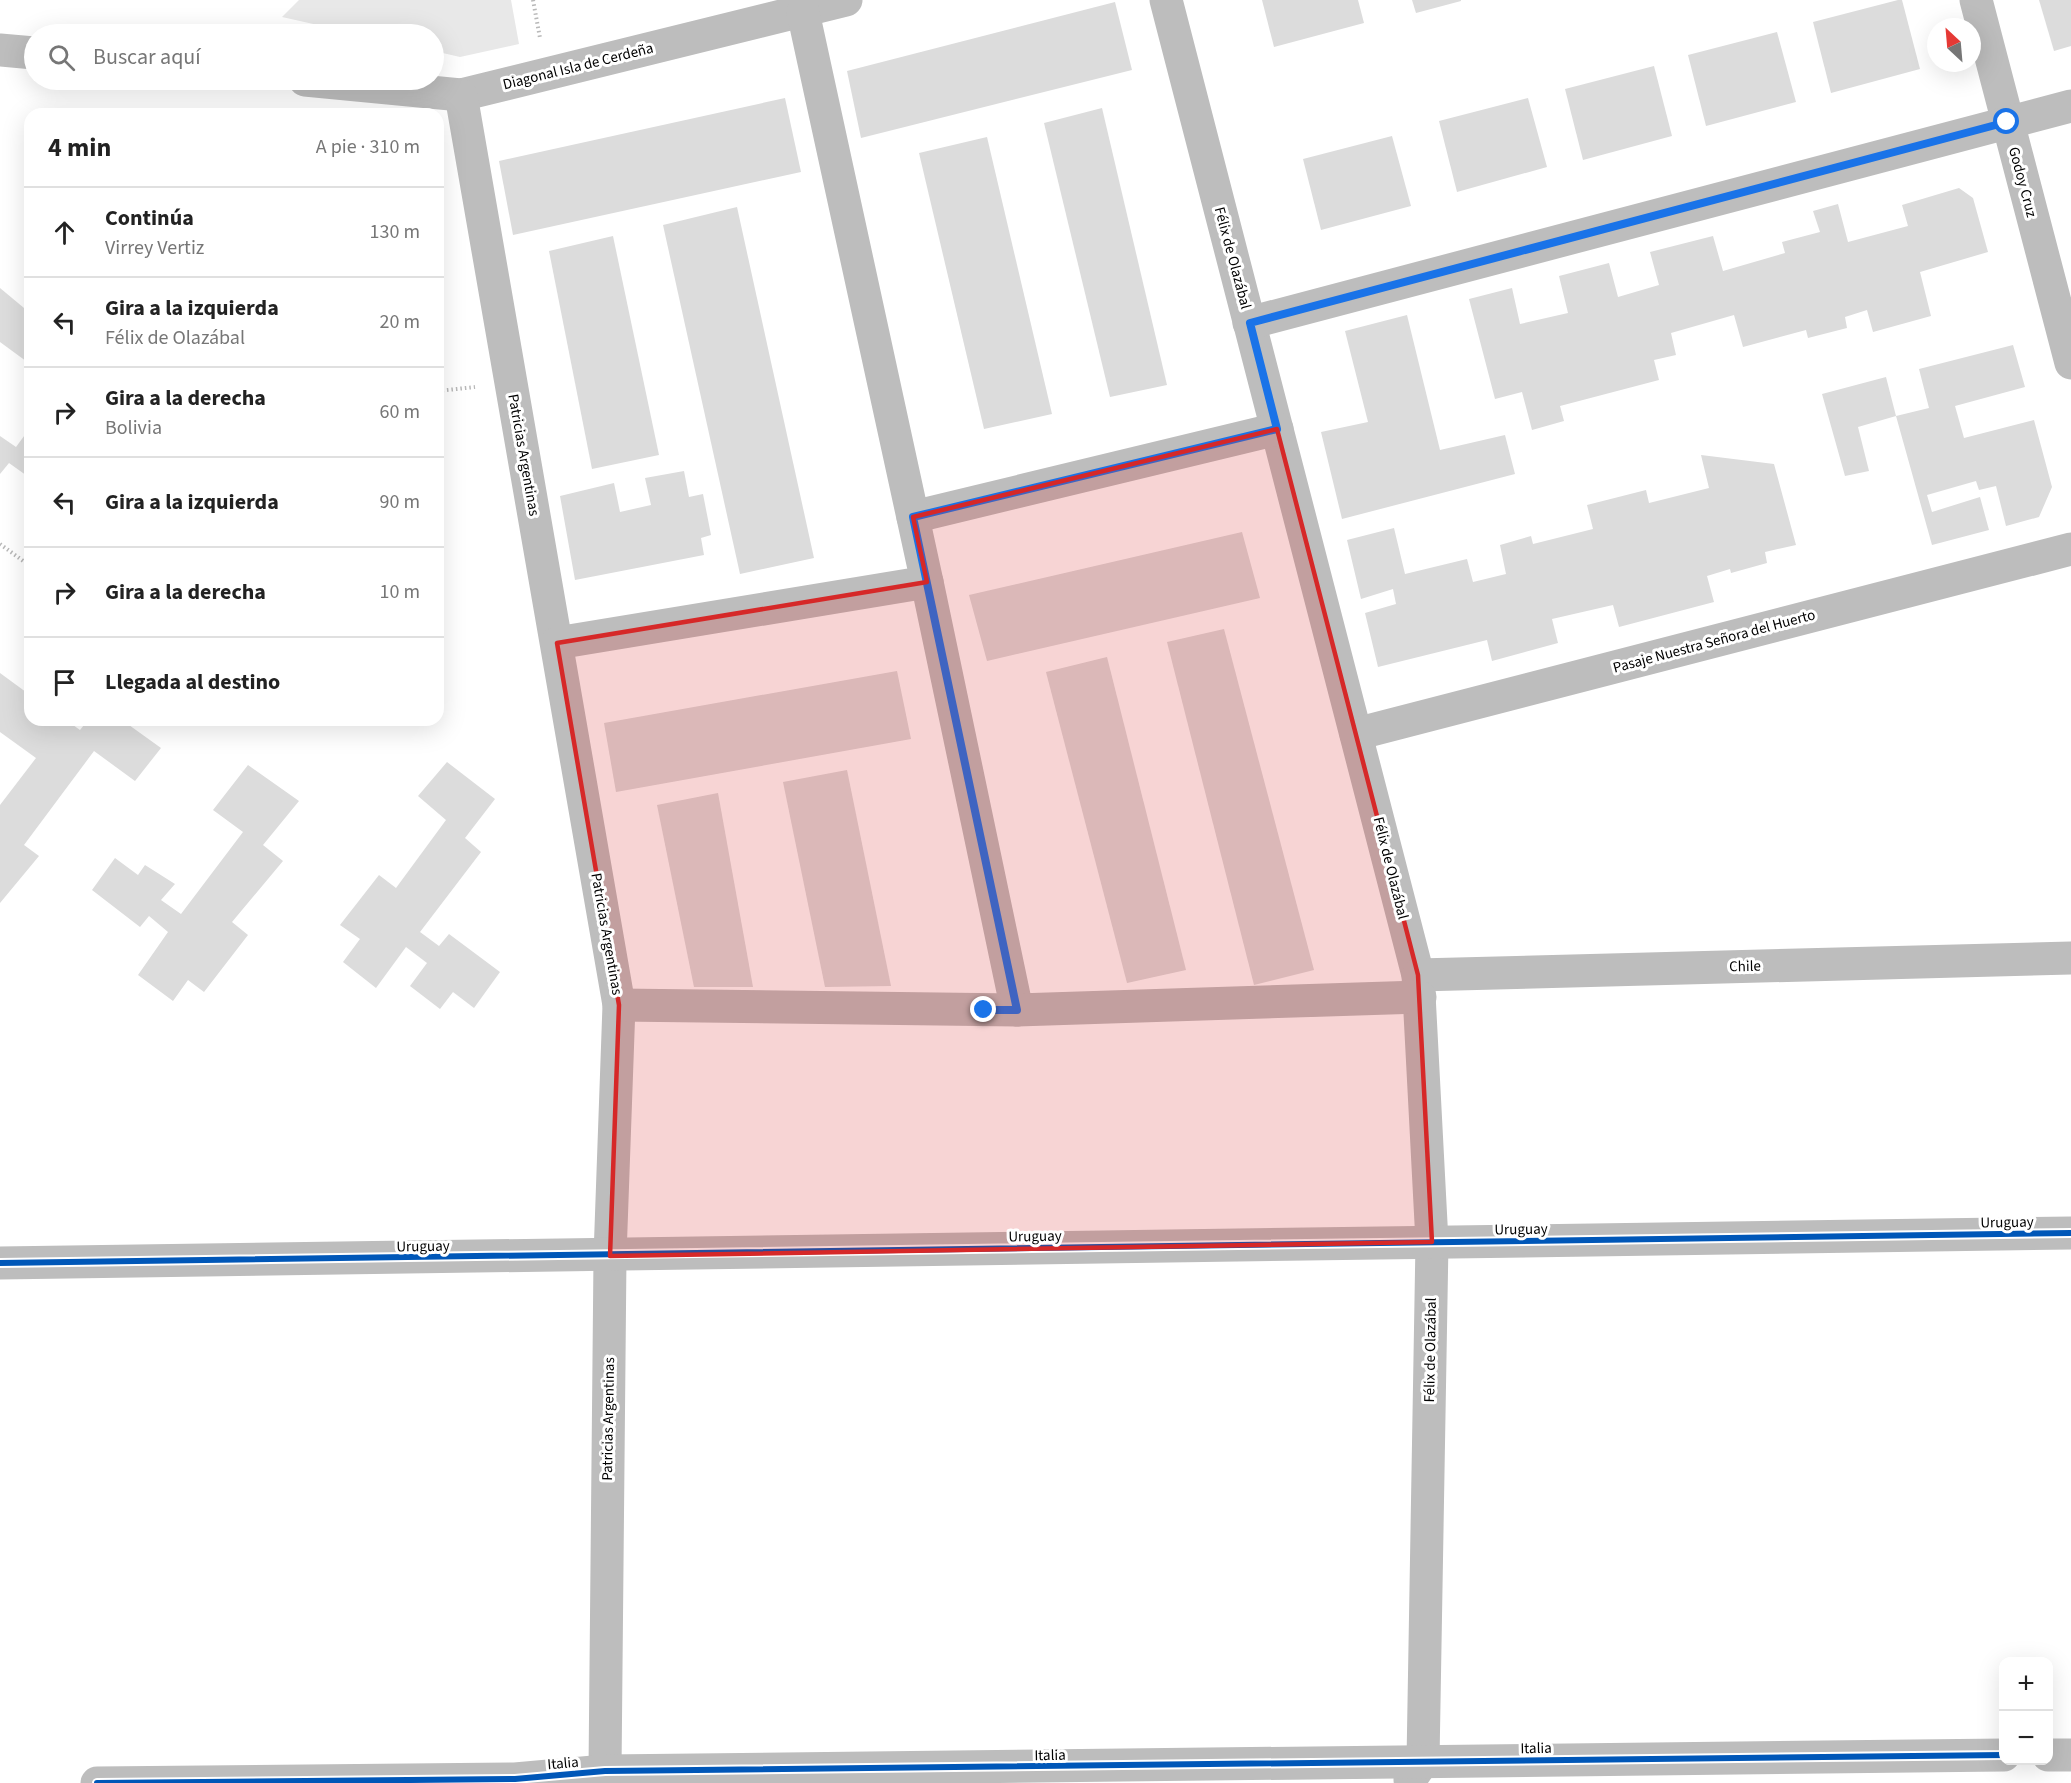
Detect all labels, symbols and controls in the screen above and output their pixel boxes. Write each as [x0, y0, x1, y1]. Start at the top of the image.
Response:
north arrow [1927, 18, 1981, 72]
search box [24, 24, 444, 90]
street label: Diagonal Isla de Cerdeña [501, 38, 656, 95]
icon: search [45, 41, 78, 74]
text: Buscar aquí [93, 41, 201, 73]
route start [1993, 108, 2019, 134]
text: 4 min [48, 129, 111, 166]
text: A pie · 310 m [316, 133, 420, 161]
street label: Godoy Cruz [2003, 145, 2042, 220]
text: Continúa [105, 202, 194, 234]
street label: Félix de Olazábal [1209, 205, 1256, 312]
icon: ahead [48, 216, 81, 249]
text: 130 m [370, 218, 420, 246]
text: Virrey Vertiz [105, 234, 204, 262]
text: Gira a la izquierda [105, 292, 279, 324]
icon: left [48, 306, 81, 339]
text: 20 m [380, 308, 420, 336]
text: Félix de Olazábal [105, 324, 245, 352]
text: Gira a la derecha [105, 382, 266, 414]
street label: Patricias Argentinas [502, 392, 545, 518]
icon: right [48, 396, 81, 429]
text: 60 m [380, 398, 420, 426]
text: Bolivia [105, 414, 162, 442]
icon: left [48, 486, 81, 519]
text: Gira a la izquierda [105, 486, 279, 518]
text: 90 m [380, 488, 420, 516]
icon: right [48, 576, 81, 609]
text: Gira a la derecha [105, 576, 266, 608]
text: 10 m [380, 578, 420, 606]
street label: Pasaje Nuestra Señora del Huerto [1611, 604, 1818, 679]
icon: arrive [48, 666, 81, 699]
text: Llegada al destino [105, 666, 280, 698]
street label: Félix de Olazábal [1368, 815, 1413, 922]
street label: Patricias Argentinas [585, 871, 628, 997]
street label: Chile [1729, 956, 1761, 977]
route end [970, 996, 996, 1022]
street label: Uruguay [1980, 1212, 2034, 1233]
street label: Uruguay [1494, 1219, 1548, 1240]
street label: Uruguay [1008, 1226, 1062, 1247]
street label: Uruguay [396, 1236, 450, 1257]
street label: Félix de Olazábal [1419, 1297, 1442, 1403]
street label: Patricias Argentinas [597, 1357, 620, 1481]
map controls [1999, 1657, 2053, 1765]
button: + [1999, 1657, 2053, 1711]
button: − [1999, 1711, 2053, 1765]
street label: Italia [1520, 1738, 1552, 1759]
street label: Italia [1034, 1745, 1066, 1766]
street label: Italia [547, 1752, 580, 1775]

